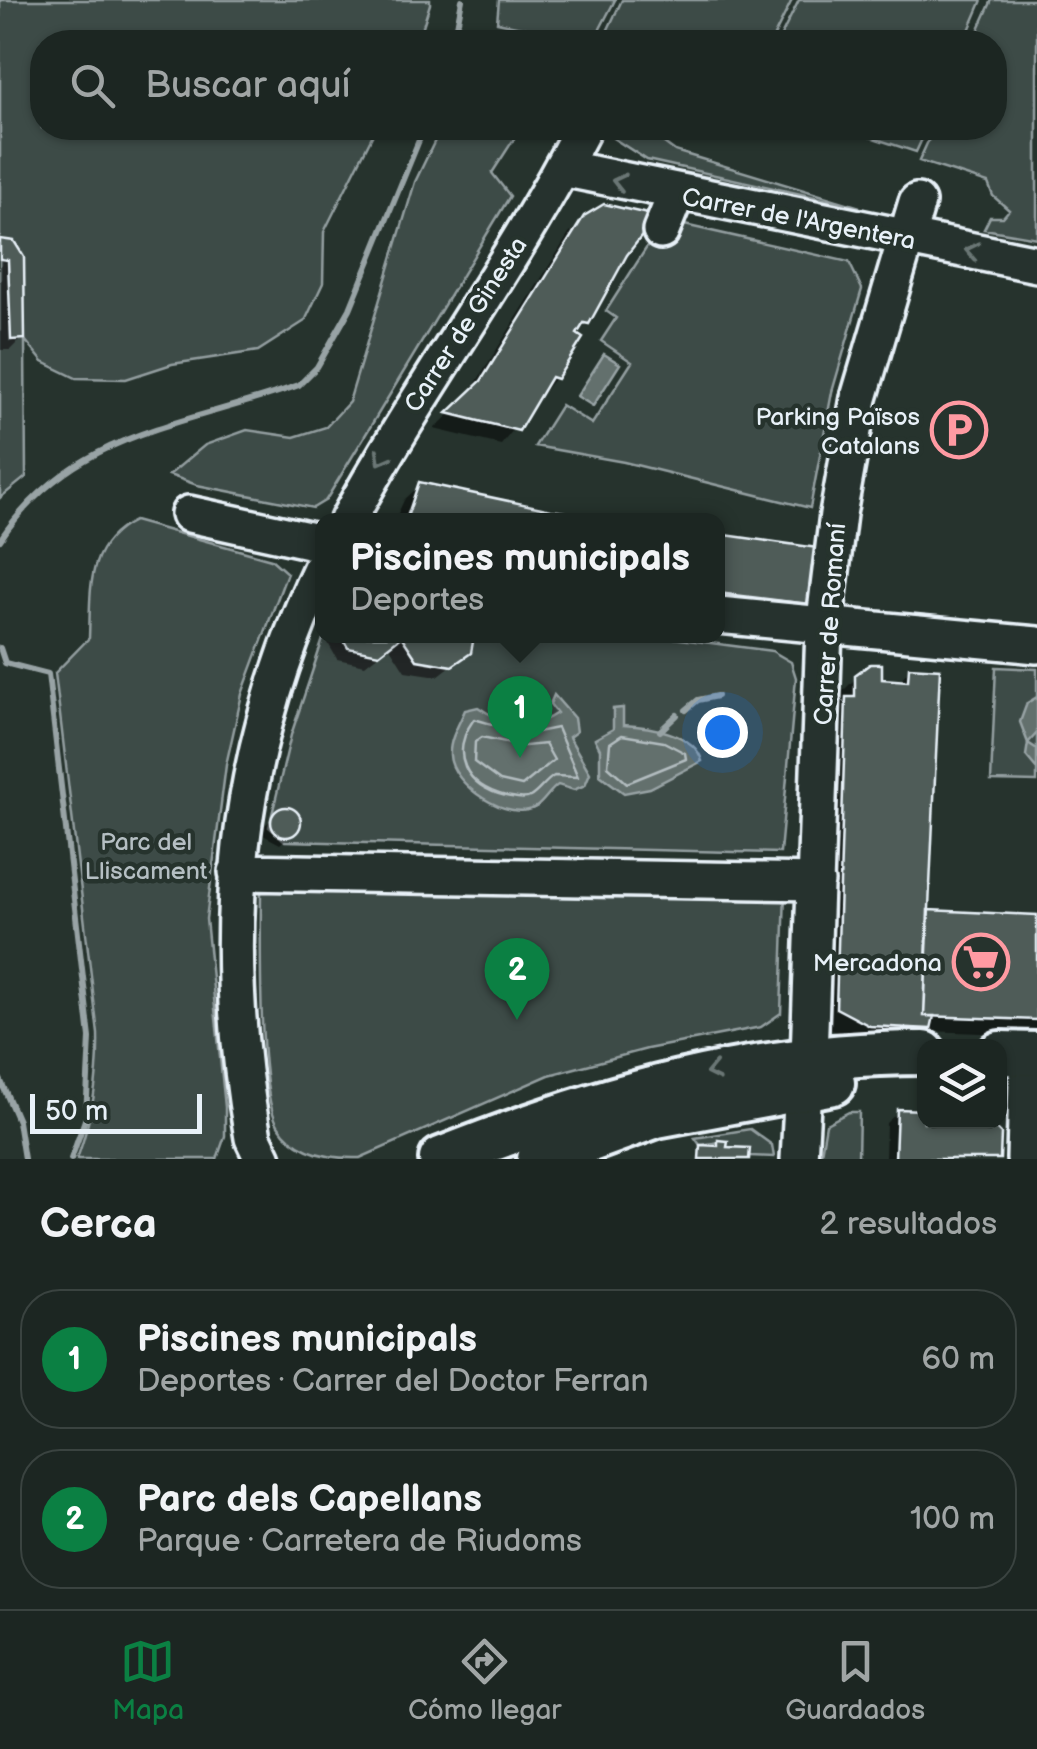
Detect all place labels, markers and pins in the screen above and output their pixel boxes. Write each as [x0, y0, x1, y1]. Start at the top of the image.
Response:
parking icon: Parking Països Catalans [929, 400, 989, 460]
place label: Parking Països Catalans [755, 402, 920, 462]
pin: 1 [488, 676, 552, 758]
supermarket icon: Mercadona [951, 932, 1011, 992]
pin: 2 [484, 938, 550, 1020]
place label: Mercadona [813, 948, 942, 979]

